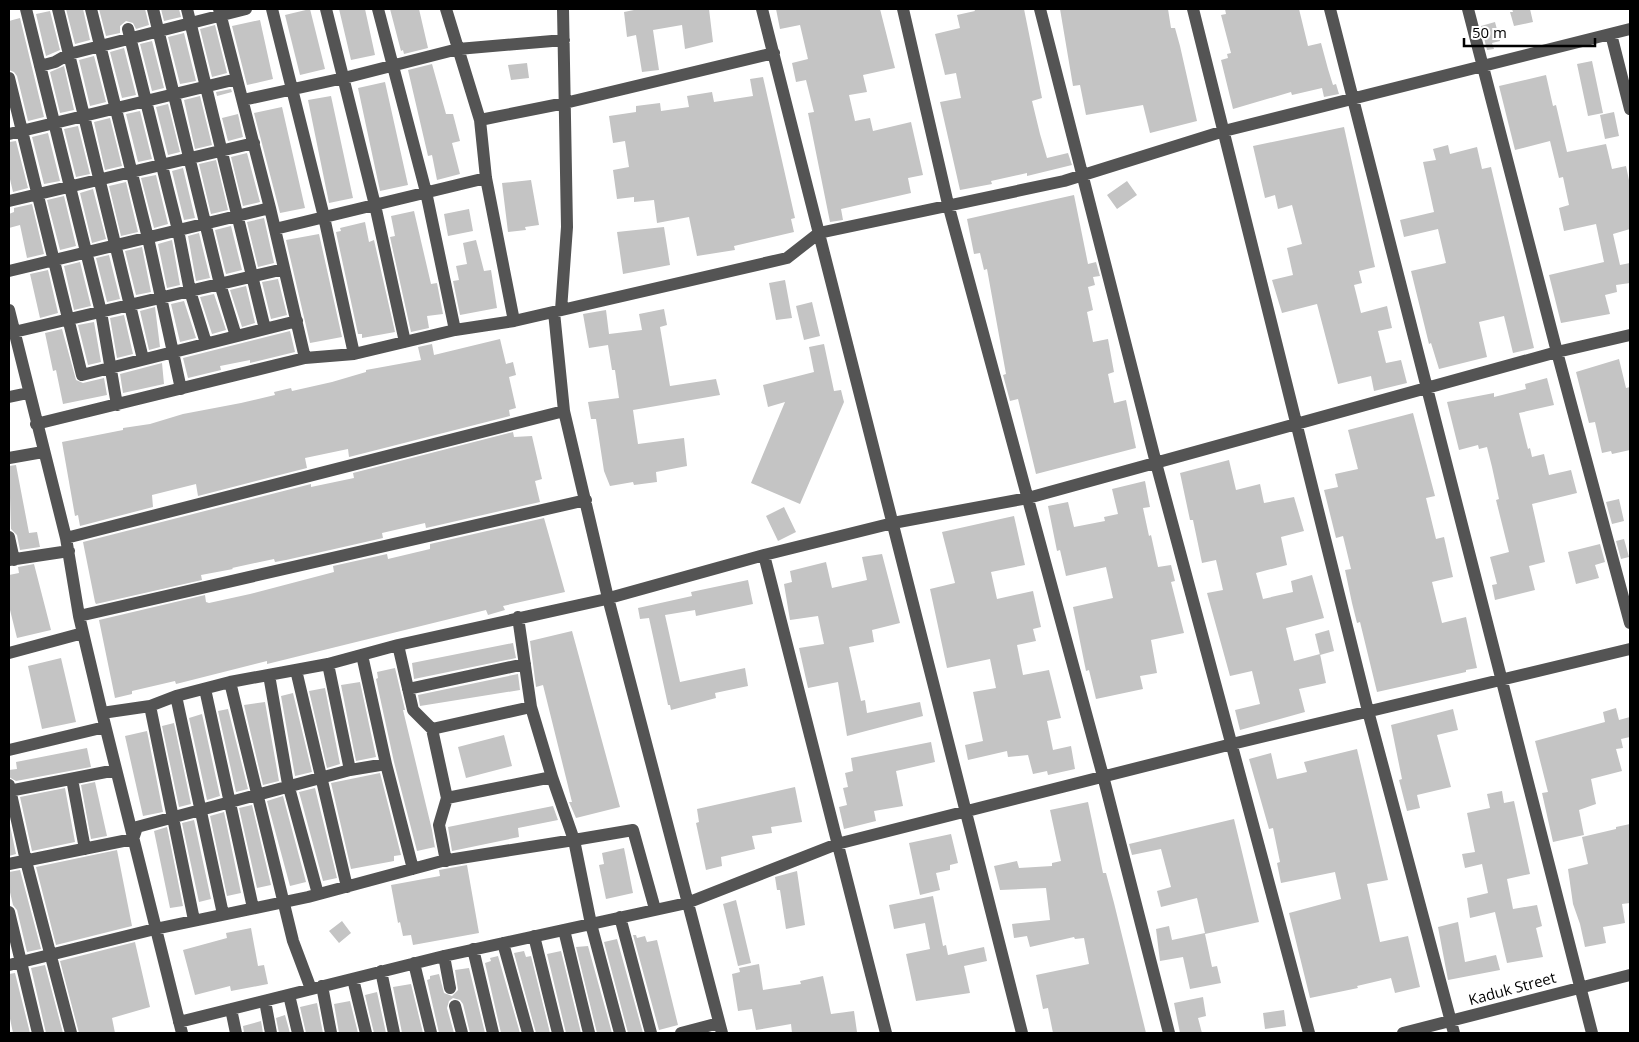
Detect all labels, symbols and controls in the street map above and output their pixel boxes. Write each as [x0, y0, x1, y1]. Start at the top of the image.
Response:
scale bar [1464, 15, 1595, 47]
text: 50 m [1472, 22, 1507, 42]
street label: Kaduk Street [1466, 967, 1558, 1009]

